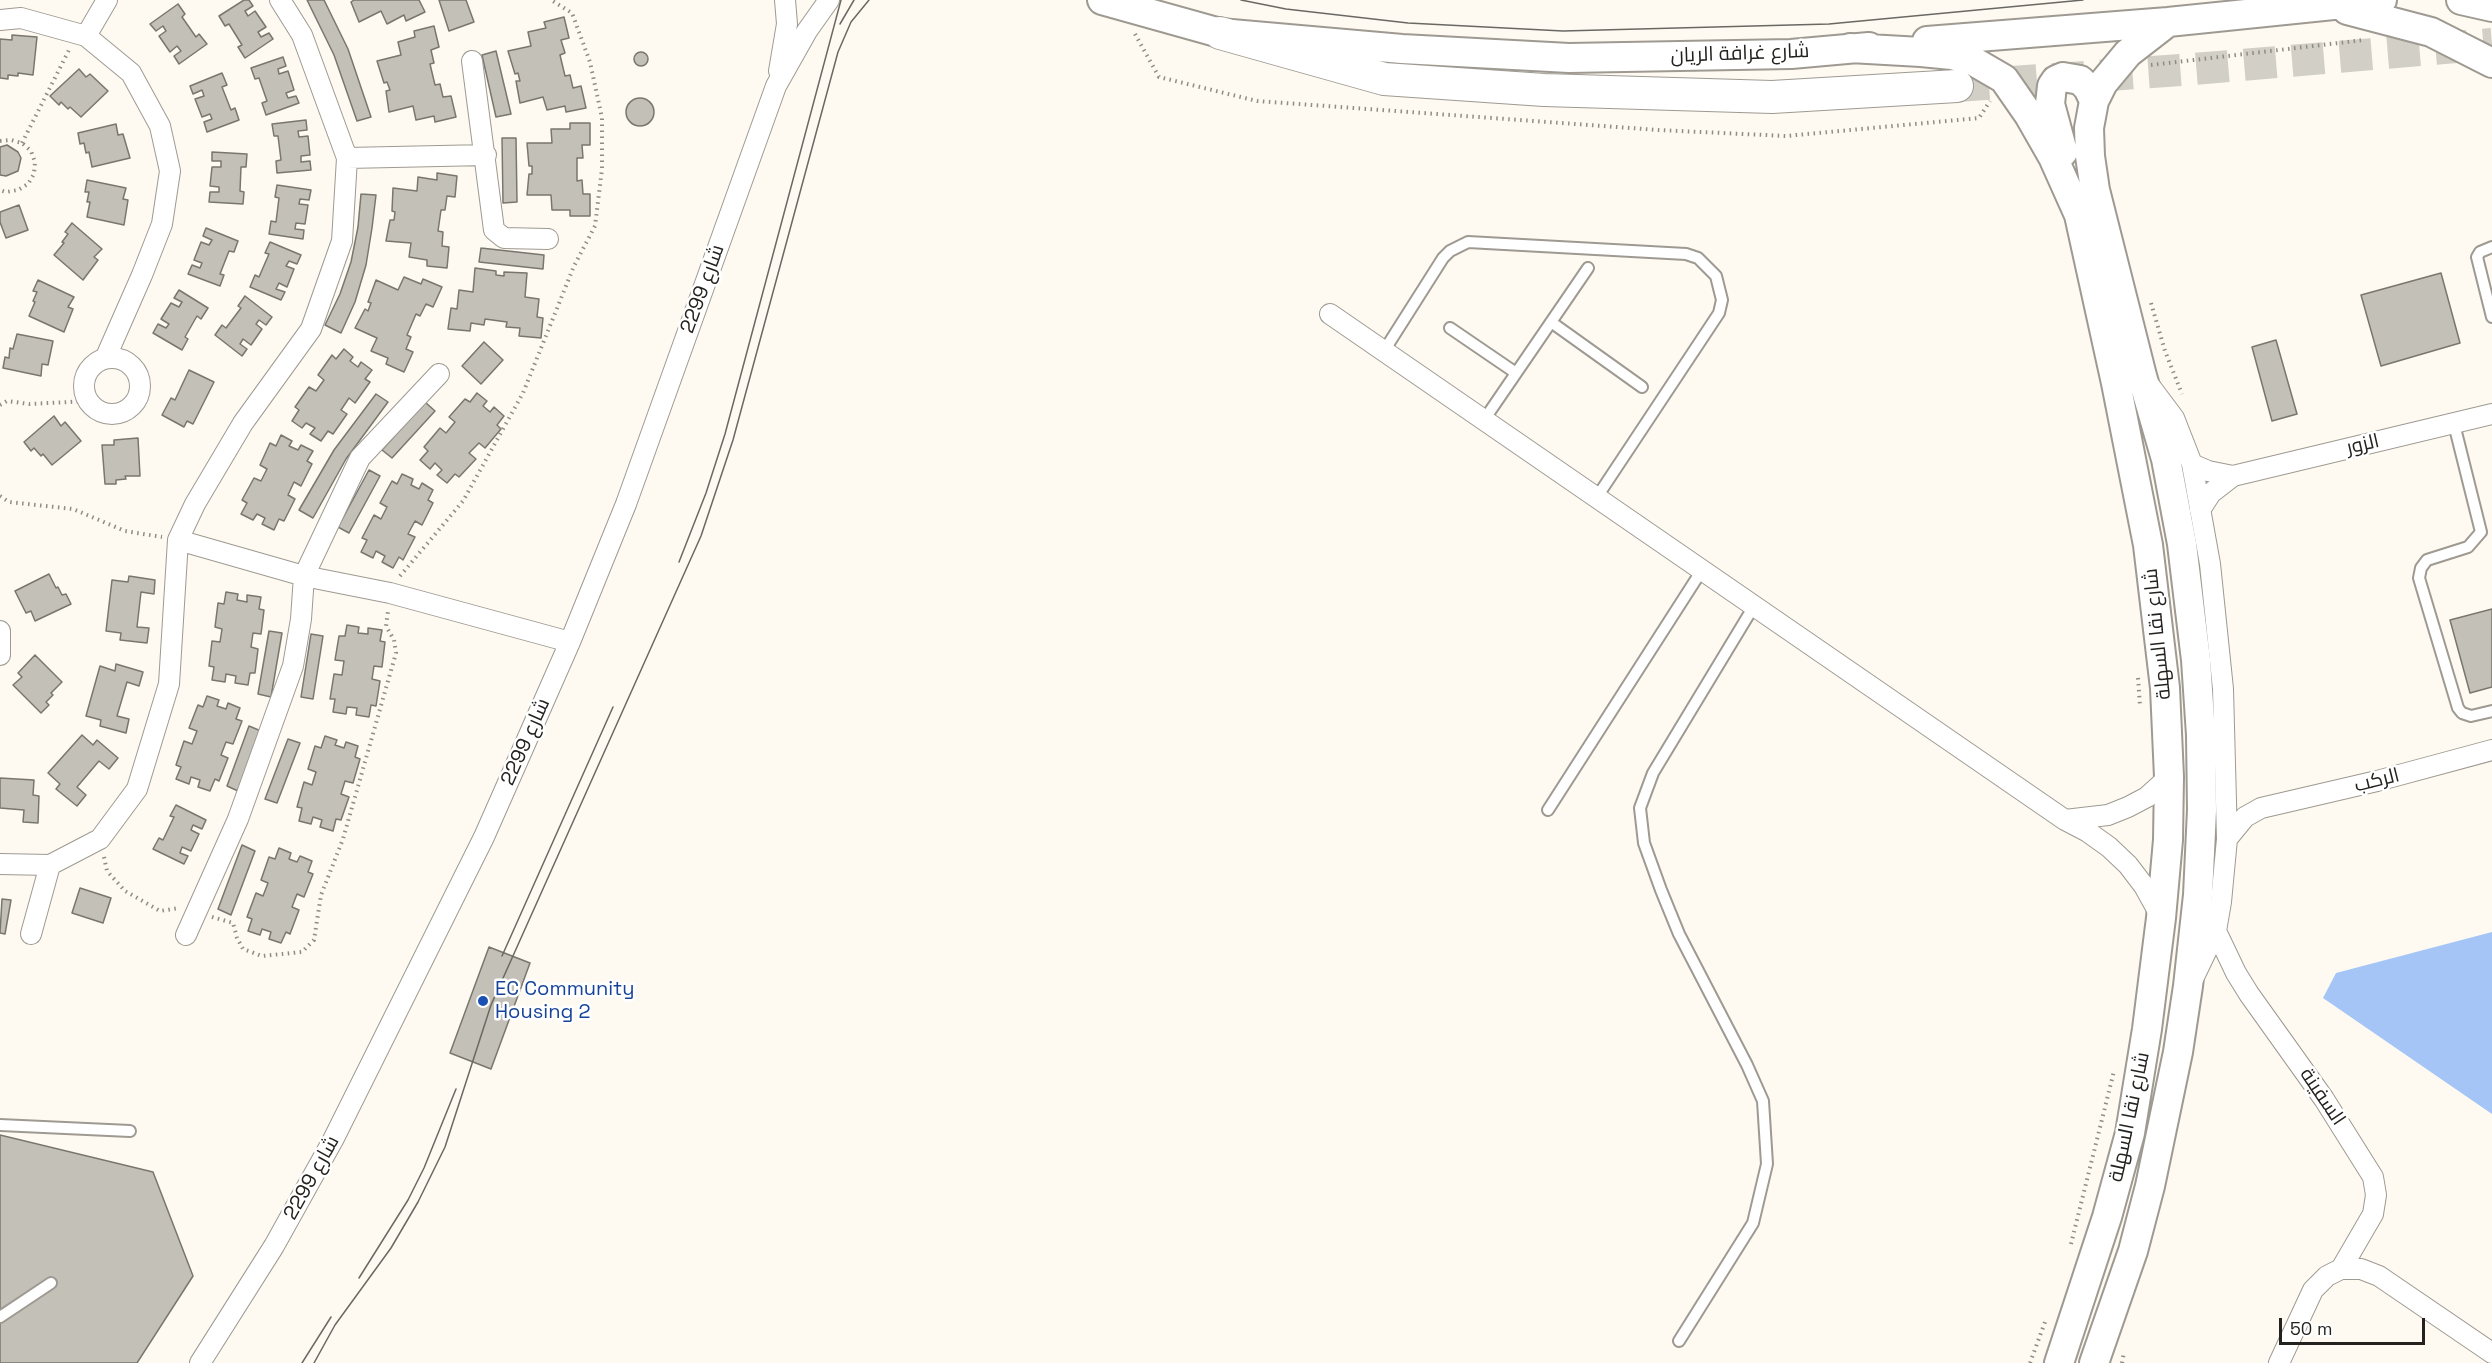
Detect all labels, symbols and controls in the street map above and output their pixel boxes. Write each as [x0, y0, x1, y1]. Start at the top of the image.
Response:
street label: شارع غرافة الريان [1670, 40, 1810, 68]
street label: شارع 2299 [676, 241, 730, 337]
street label: الزور [2344, 430, 2382, 460]
street label: شارع نقا السهلة [2139, 567, 2177, 701]
street label: شارع 2299 [496, 695, 556, 789]
street label: الركب [2352, 764, 2402, 798]
place label: EC Community Housing 2 [495, 978, 635, 1025]
marker: EC Community Housing 2 [476, 994, 490, 1008]
street label: شارع نقا السهلة [2105, 1050, 2155, 1184]
street label: السفينة [2294, 1064, 2350, 1130]
street label: شارع 2299 [279, 1132, 345, 1224]
scale bar [2282, 1306, 2428, 1344]
text: 50 m [2290, 1317, 2332, 1340]

